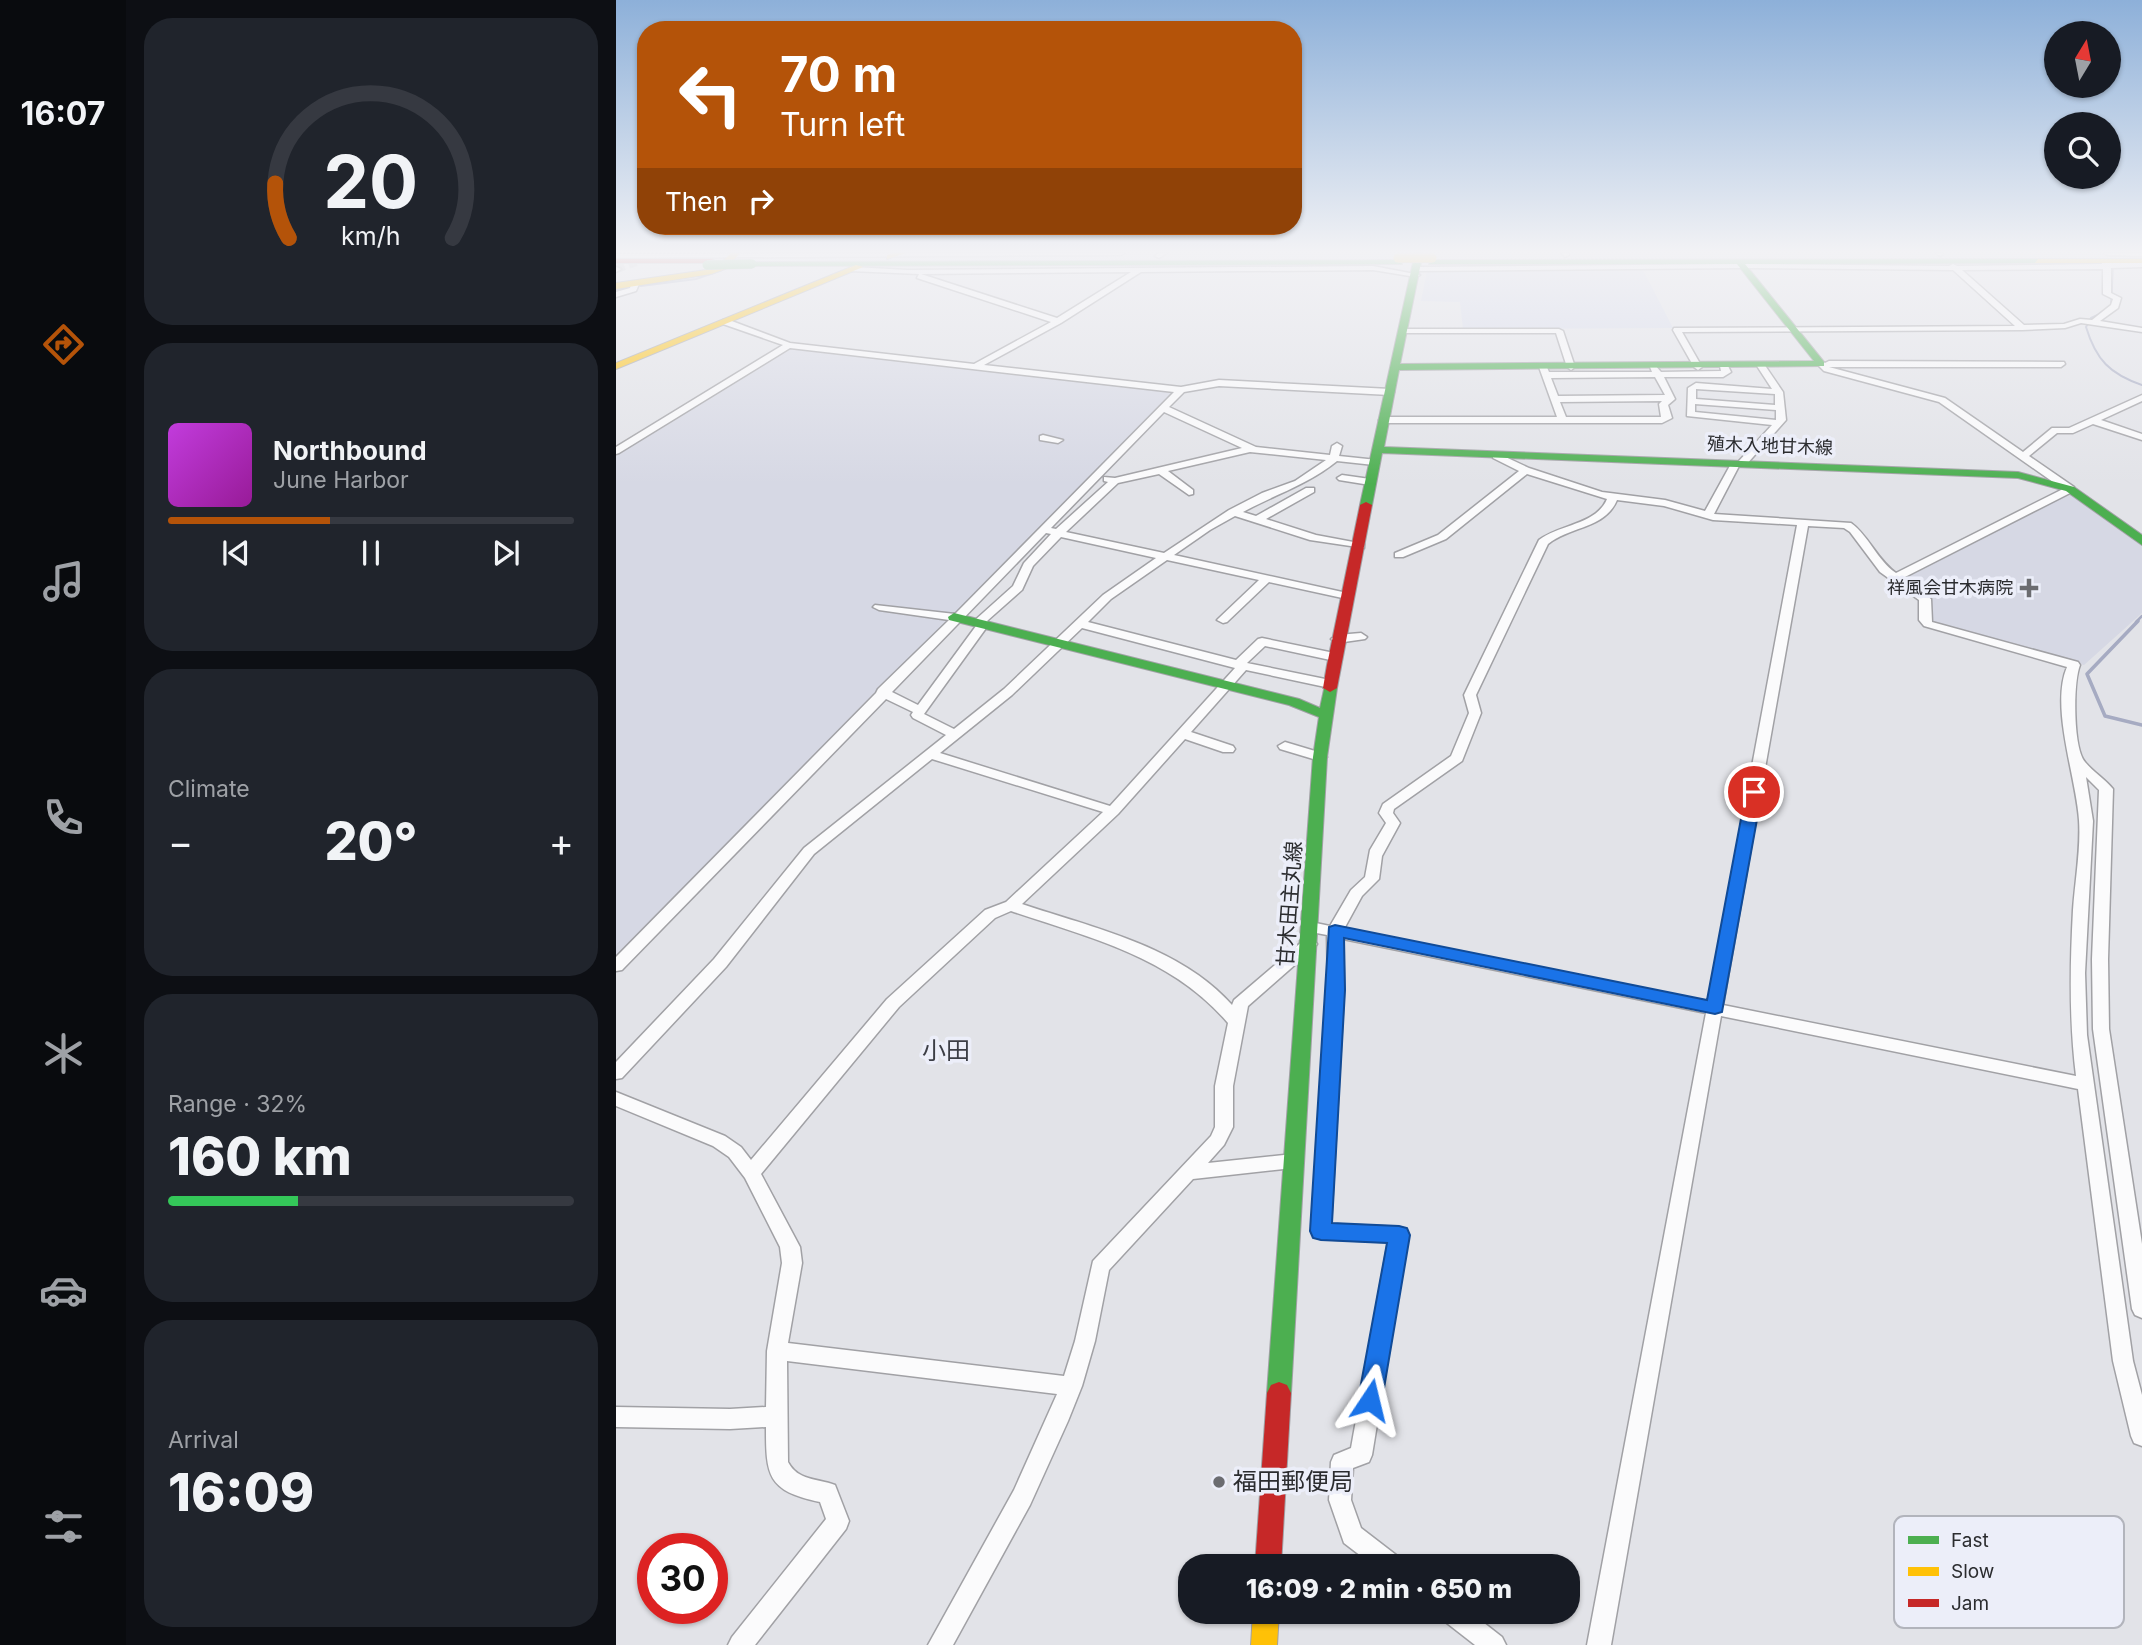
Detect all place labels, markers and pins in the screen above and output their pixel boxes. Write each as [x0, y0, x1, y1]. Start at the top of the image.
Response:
place label: 祥風会甘木病院 [1887, 577, 2013, 598]
marker: 祥風会甘木病院 [2019, 578, 2039, 598]
pin [1724, 762, 1784, 822]
place label: 福田郵便局 [1233, 1467, 1353, 1496]
marker: 福田郵便局 [1211, 1474, 1227, 1490]

